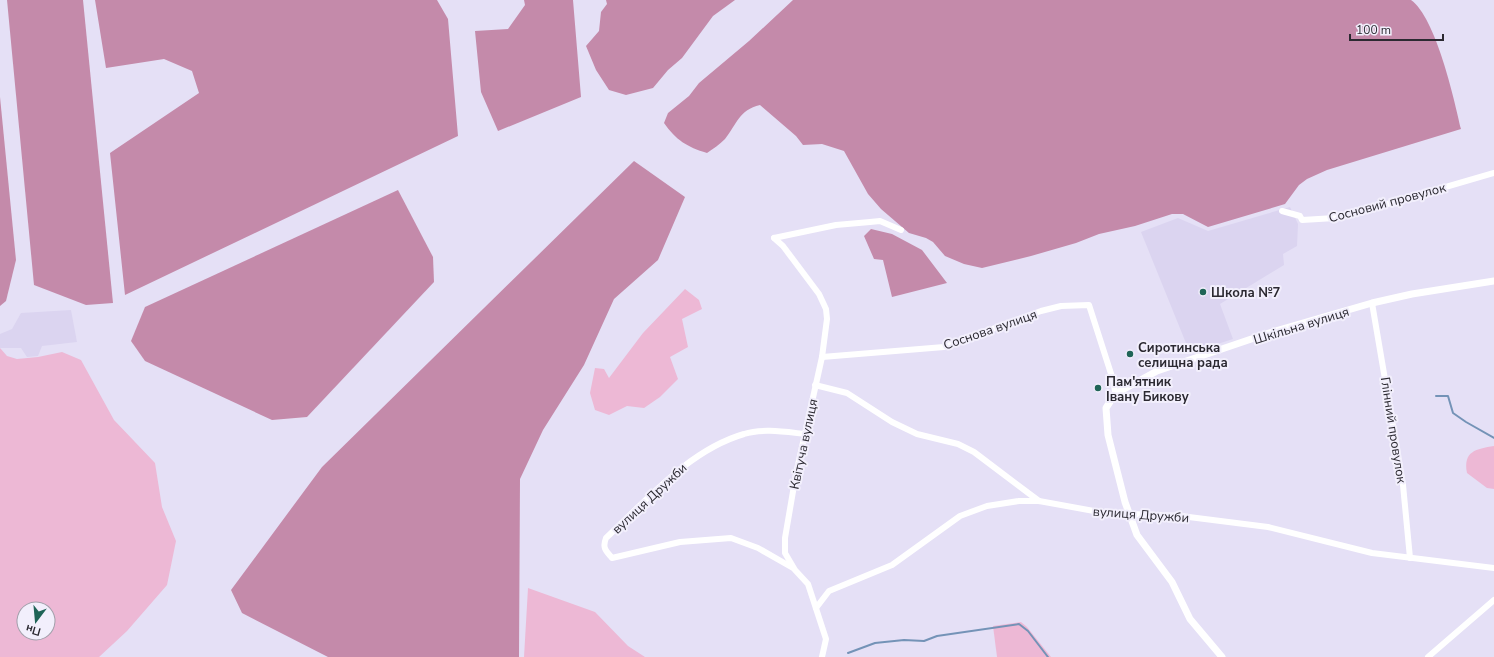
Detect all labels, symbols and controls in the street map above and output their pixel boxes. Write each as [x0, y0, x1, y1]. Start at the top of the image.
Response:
scale bar [1350, 16, 1443, 42]
text: 100 m [1356, 22, 1391, 38]
street label: Сосновий провулок [1327, 179, 1448, 227]
place label: Школа №7 [1211, 284, 1281, 302]
marker: Школа №7 [1198, 287, 1208, 297]
street label: Шкільна вулиця [1251, 303, 1351, 349]
street label: Соснова вулиця [941, 305, 1040, 354]
place label: Сиротинська селищна рада [1138, 339, 1228, 372]
marker: Сиротинська селищна рада [1125, 349, 1135, 359]
place label: Пам'ятник Івану Бикову [1106, 373, 1189, 406]
street label: Глінний провулок [1376, 376, 1410, 485]
marker: Пам'ятник Івану Бикову [1093, 383, 1103, 393]
street label: Квітуча вулиця [786, 397, 822, 491]
street label: вулиця Дружби [608, 459, 691, 538]
street label: вулиця Дружби [1092, 503, 1190, 527]
north arrow [16, 601, 56, 641]
text: Пн [24, 621, 43, 639]

